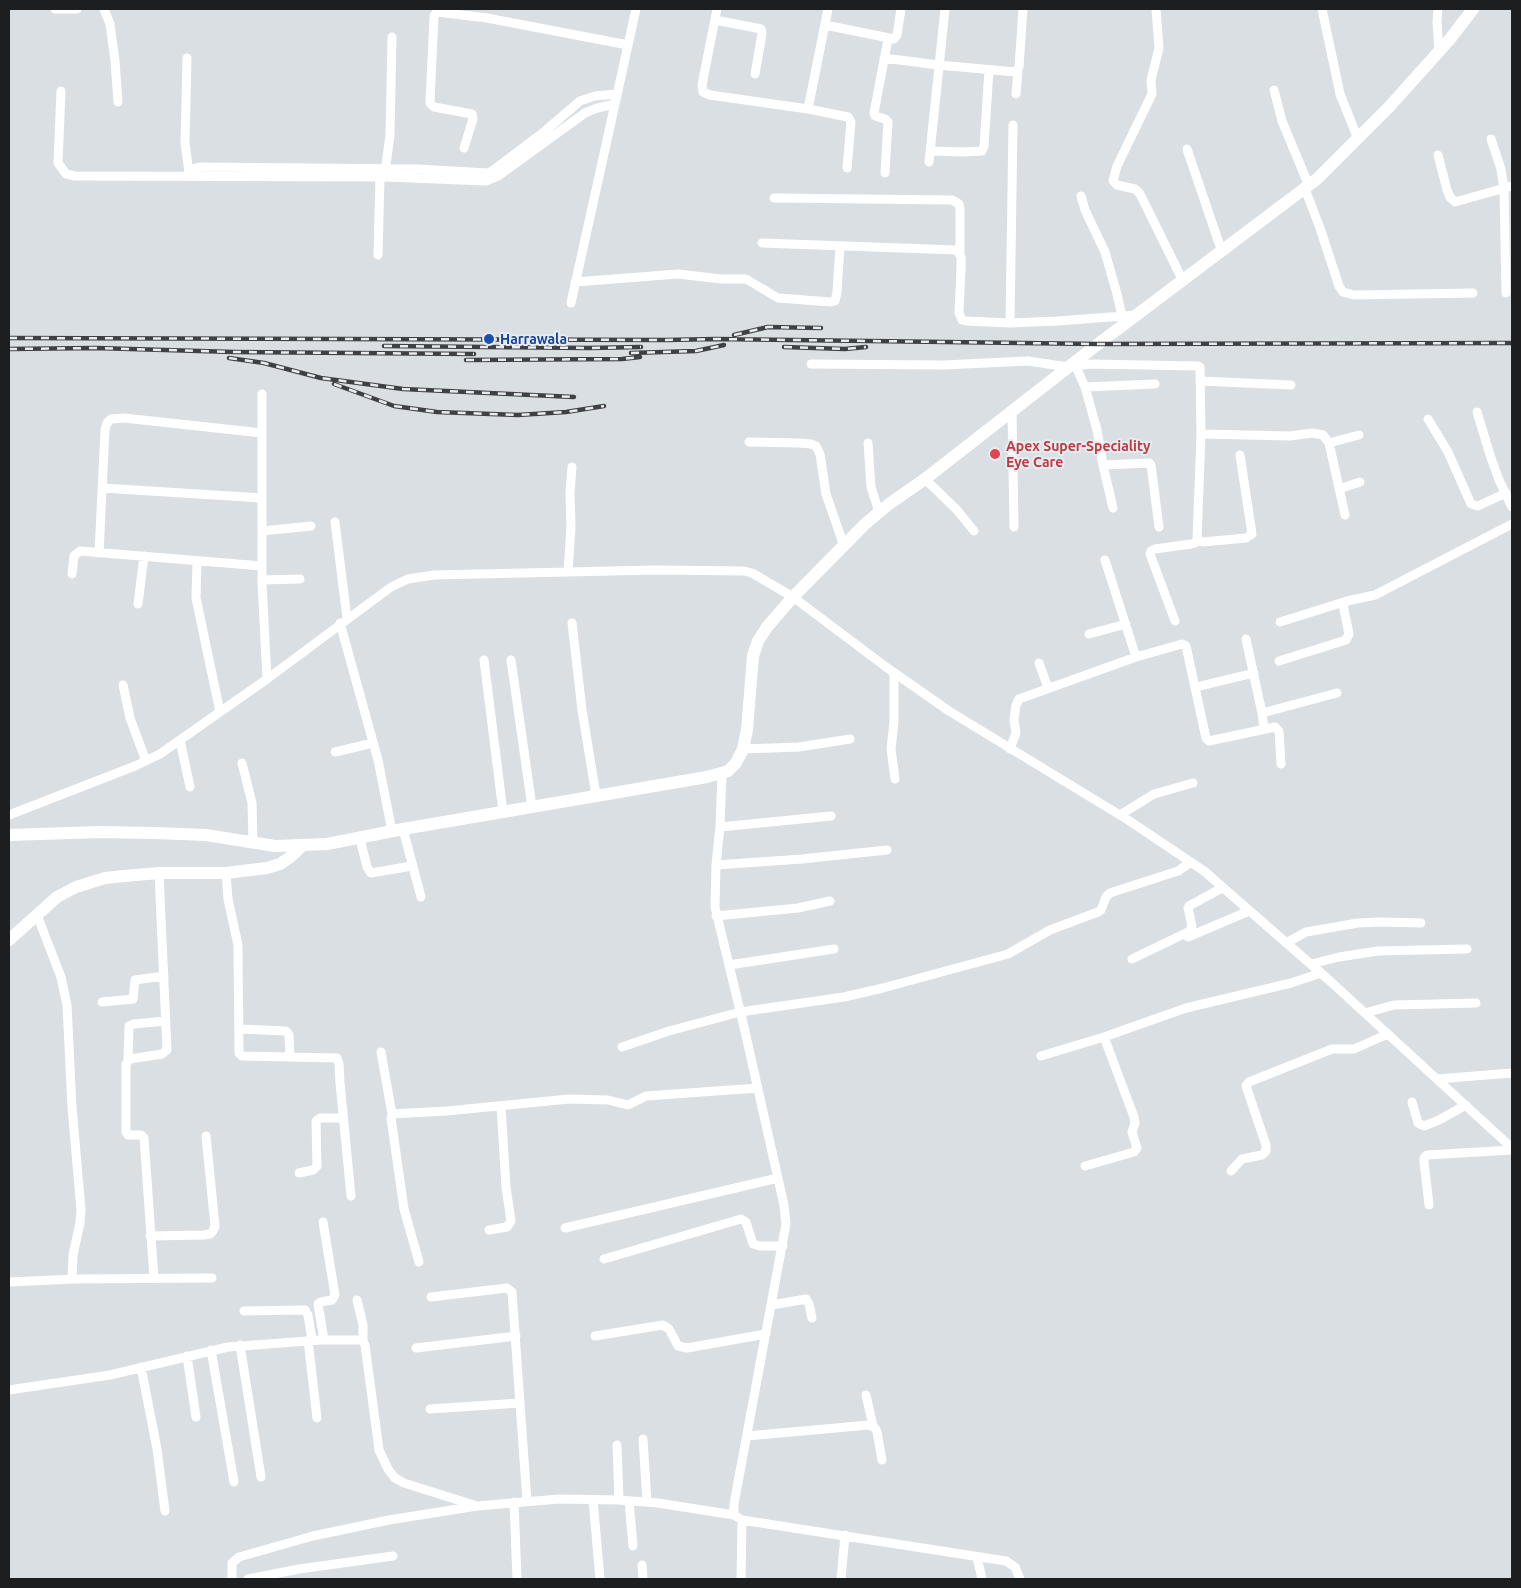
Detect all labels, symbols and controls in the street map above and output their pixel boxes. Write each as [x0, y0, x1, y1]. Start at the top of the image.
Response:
place label: Harrawala [500, 331, 567, 347]
marker: Harrawala [482, 332, 496, 346]
place label: Apex Super-Speciality Eye Care [1006, 438, 1151, 471]
marker: Apex Super-Speciality Eye Care [988, 447, 1002, 461]

